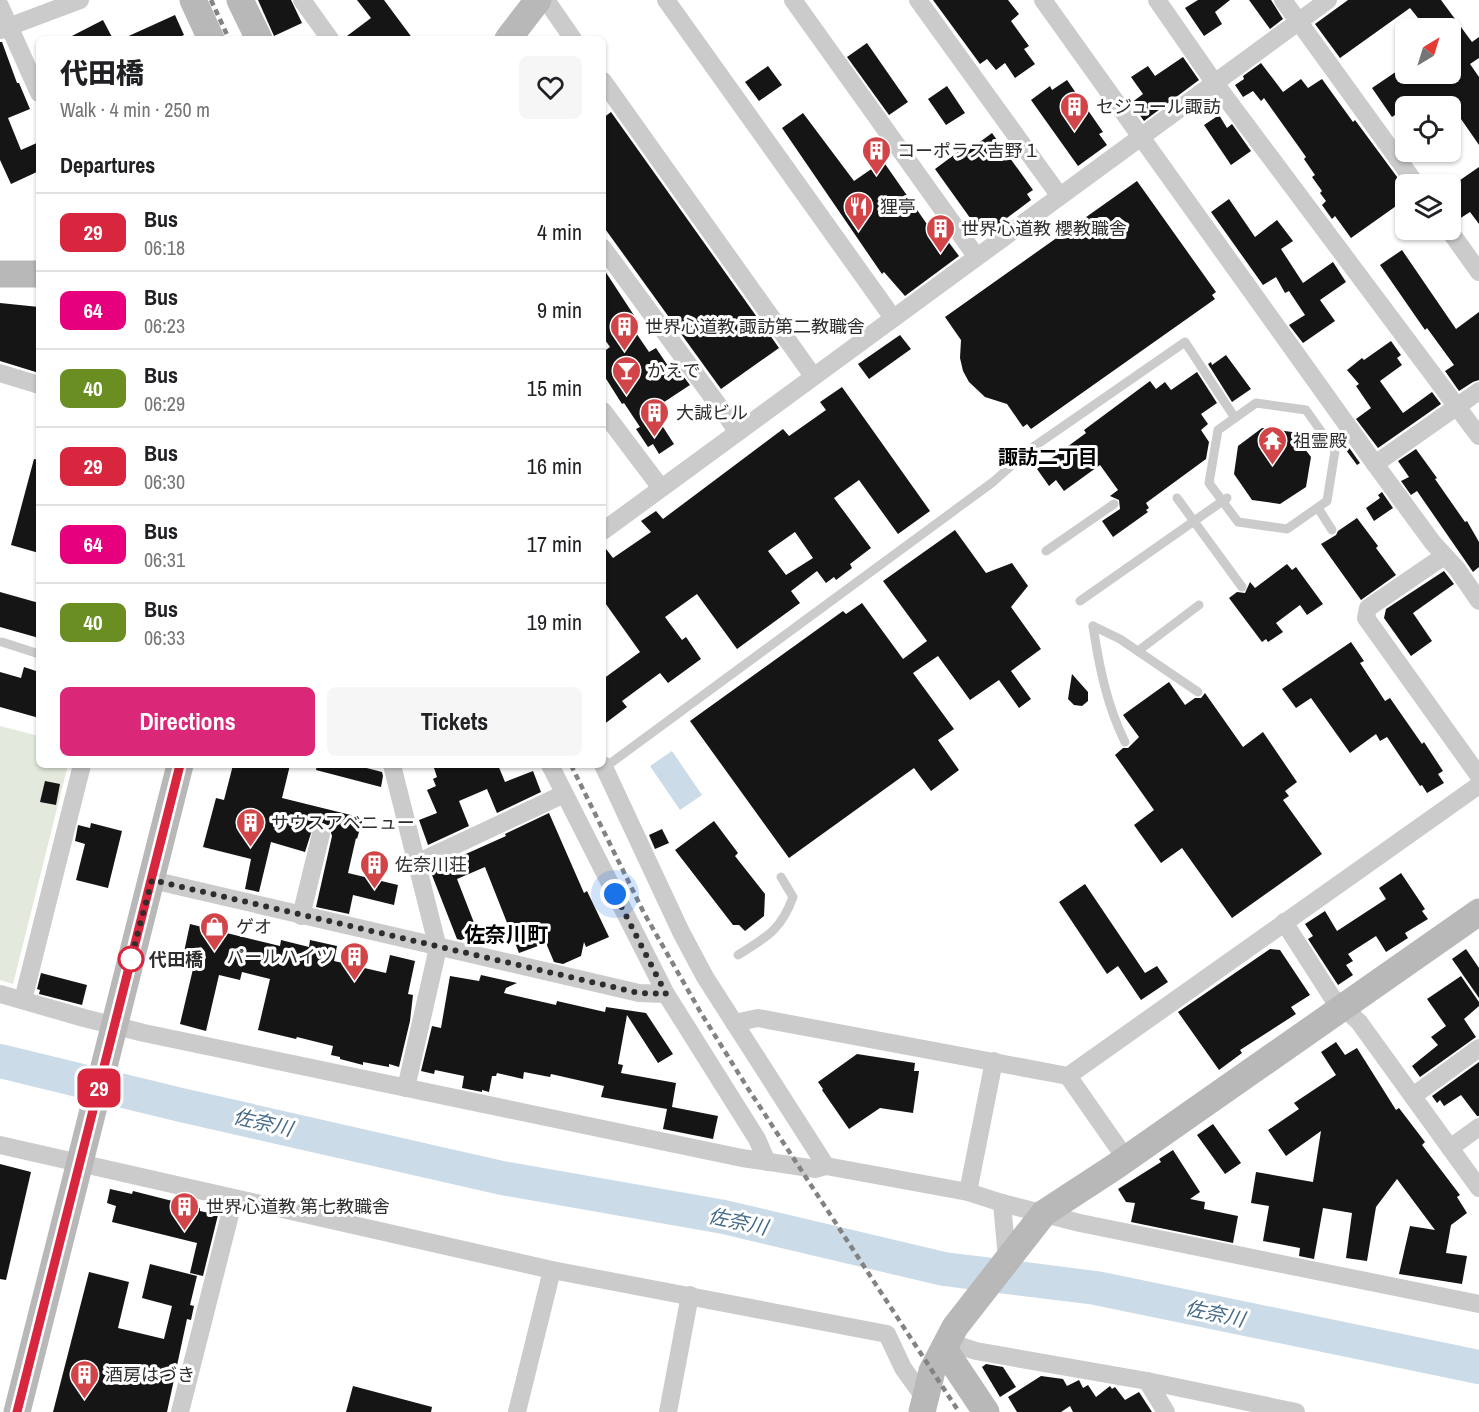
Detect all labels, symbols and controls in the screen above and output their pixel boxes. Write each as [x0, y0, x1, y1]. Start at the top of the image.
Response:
north arrow [1395, 18, 1461, 84]
map controls [1395, 18, 1461, 240]
text: 代田橋 [60, 54, 144, 92]
button: heart [519, 56, 582, 119]
building icon: セジュール諏訪 [1059, 90, 1091, 132]
place label: セジュール諏訪 [1096, 94, 1221, 119]
text: Walk · 4 min · 250 m [60, 96, 210, 123]
button: locate [1395, 96, 1461, 162]
building icon: コーポラス吉野１ [860, 134, 892, 176]
place label: コーポラス吉野１ [897, 138, 1041, 163]
text: Departures [60, 150, 155, 180]
button: layers [1395, 174, 1461, 240]
restaurant icon: 狸亭 [843, 190, 875, 232]
place label: 狸亭 [880, 194, 916, 219]
text: Bus [144, 204, 178, 234]
building icon: 世界心道教 櫻教職舎 [924, 212, 956, 254]
place label: 世界心道教 櫻教職舎 [961, 216, 1127, 241]
text: 4 min [537, 217, 582, 247]
text: 29 [83, 218, 103, 247]
text: 06:18 [144, 234, 185, 261]
text: Bus [144, 282, 178, 312]
text: 9 min [537, 295, 582, 325]
text: 64 [83, 296, 103, 325]
building icon: 世界心道教 諏訪第二教職舎 [608, 310, 640, 352]
text: 06:23 [144, 312, 185, 339]
place label: 世界心道教 諏訪第二教職舎 [645, 314, 865, 339]
bar icon: かえで [610, 354, 642, 396]
place label: かえで [647, 358, 700, 383]
text: Bus [144, 360, 178, 390]
text: 15 min [527, 373, 582, 403]
text: 40 [83, 374, 103, 403]
text: 06:29 [144, 390, 185, 417]
building icon: 大誠ビル [639, 396, 671, 438]
place label: 大誠ビル [676, 400, 748, 425]
temple icon: 祖霊殿 [1256, 424, 1288, 466]
place label: 祖霊殿 [1293, 428, 1347, 453]
text: Bus [144, 438, 178, 468]
district label: 諏訪二丁目 [998, 443, 1098, 470]
text: 16 min [527, 451, 582, 481]
text: 29 [83, 452, 103, 481]
text: 06:30 [144, 468, 185, 495]
text: Bus [144, 516, 178, 546]
text: 17 min [527, 529, 582, 559]
text: 64 [83, 530, 103, 559]
text: 06:31 [144, 546, 185, 573]
text: Bus [144, 594, 178, 624]
text: 19 min [527, 607, 582, 637]
text: 40 [83, 608, 103, 637]
text: 06:33 [144, 624, 185, 651]
button: Directions [60, 687, 315, 756]
button: Tickets [327, 687, 582, 756]
building icon: サウスアベニュー [234, 806, 266, 848]
place label: サウスアベニュー [271, 810, 415, 835]
building icon: 佐奈川荘 [358, 848, 390, 890]
place label: 佐奈川荘 [395, 852, 467, 877]
your location [600, 879, 630, 909]
shop icon: ゲオ [199, 910, 231, 952]
place label: ゲオ [236, 914, 272, 939]
district label: 佐奈川町 [464, 920, 548, 949]
building icon: パールハイツ [339, 940, 371, 982]
place label: パールハイツ [226, 944, 334, 969]
marker: 代田橋 [118, 946, 144, 972]
place label: 代田橋 [148, 947, 203, 972]
line badge: 29 [72, 1068, 126, 1108]
text: 29 [89, 1074, 109, 1103]
water label: 佐奈川 [231, 1102, 297, 1142]
building icon: 世界心道教 第七教職舎 [169, 1190, 201, 1232]
place label: 世界心道教 第七教職舎 [206, 1194, 390, 1219]
water label: 佐奈川 [706, 1202, 772, 1241]
water label: 佐奈川 [1183, 1294, 1249, 1333]
building icon: 酒房はづき [68, 1358, 100, 1400]
place label: 酒房はづき [105, 1362, 195, 1387]

